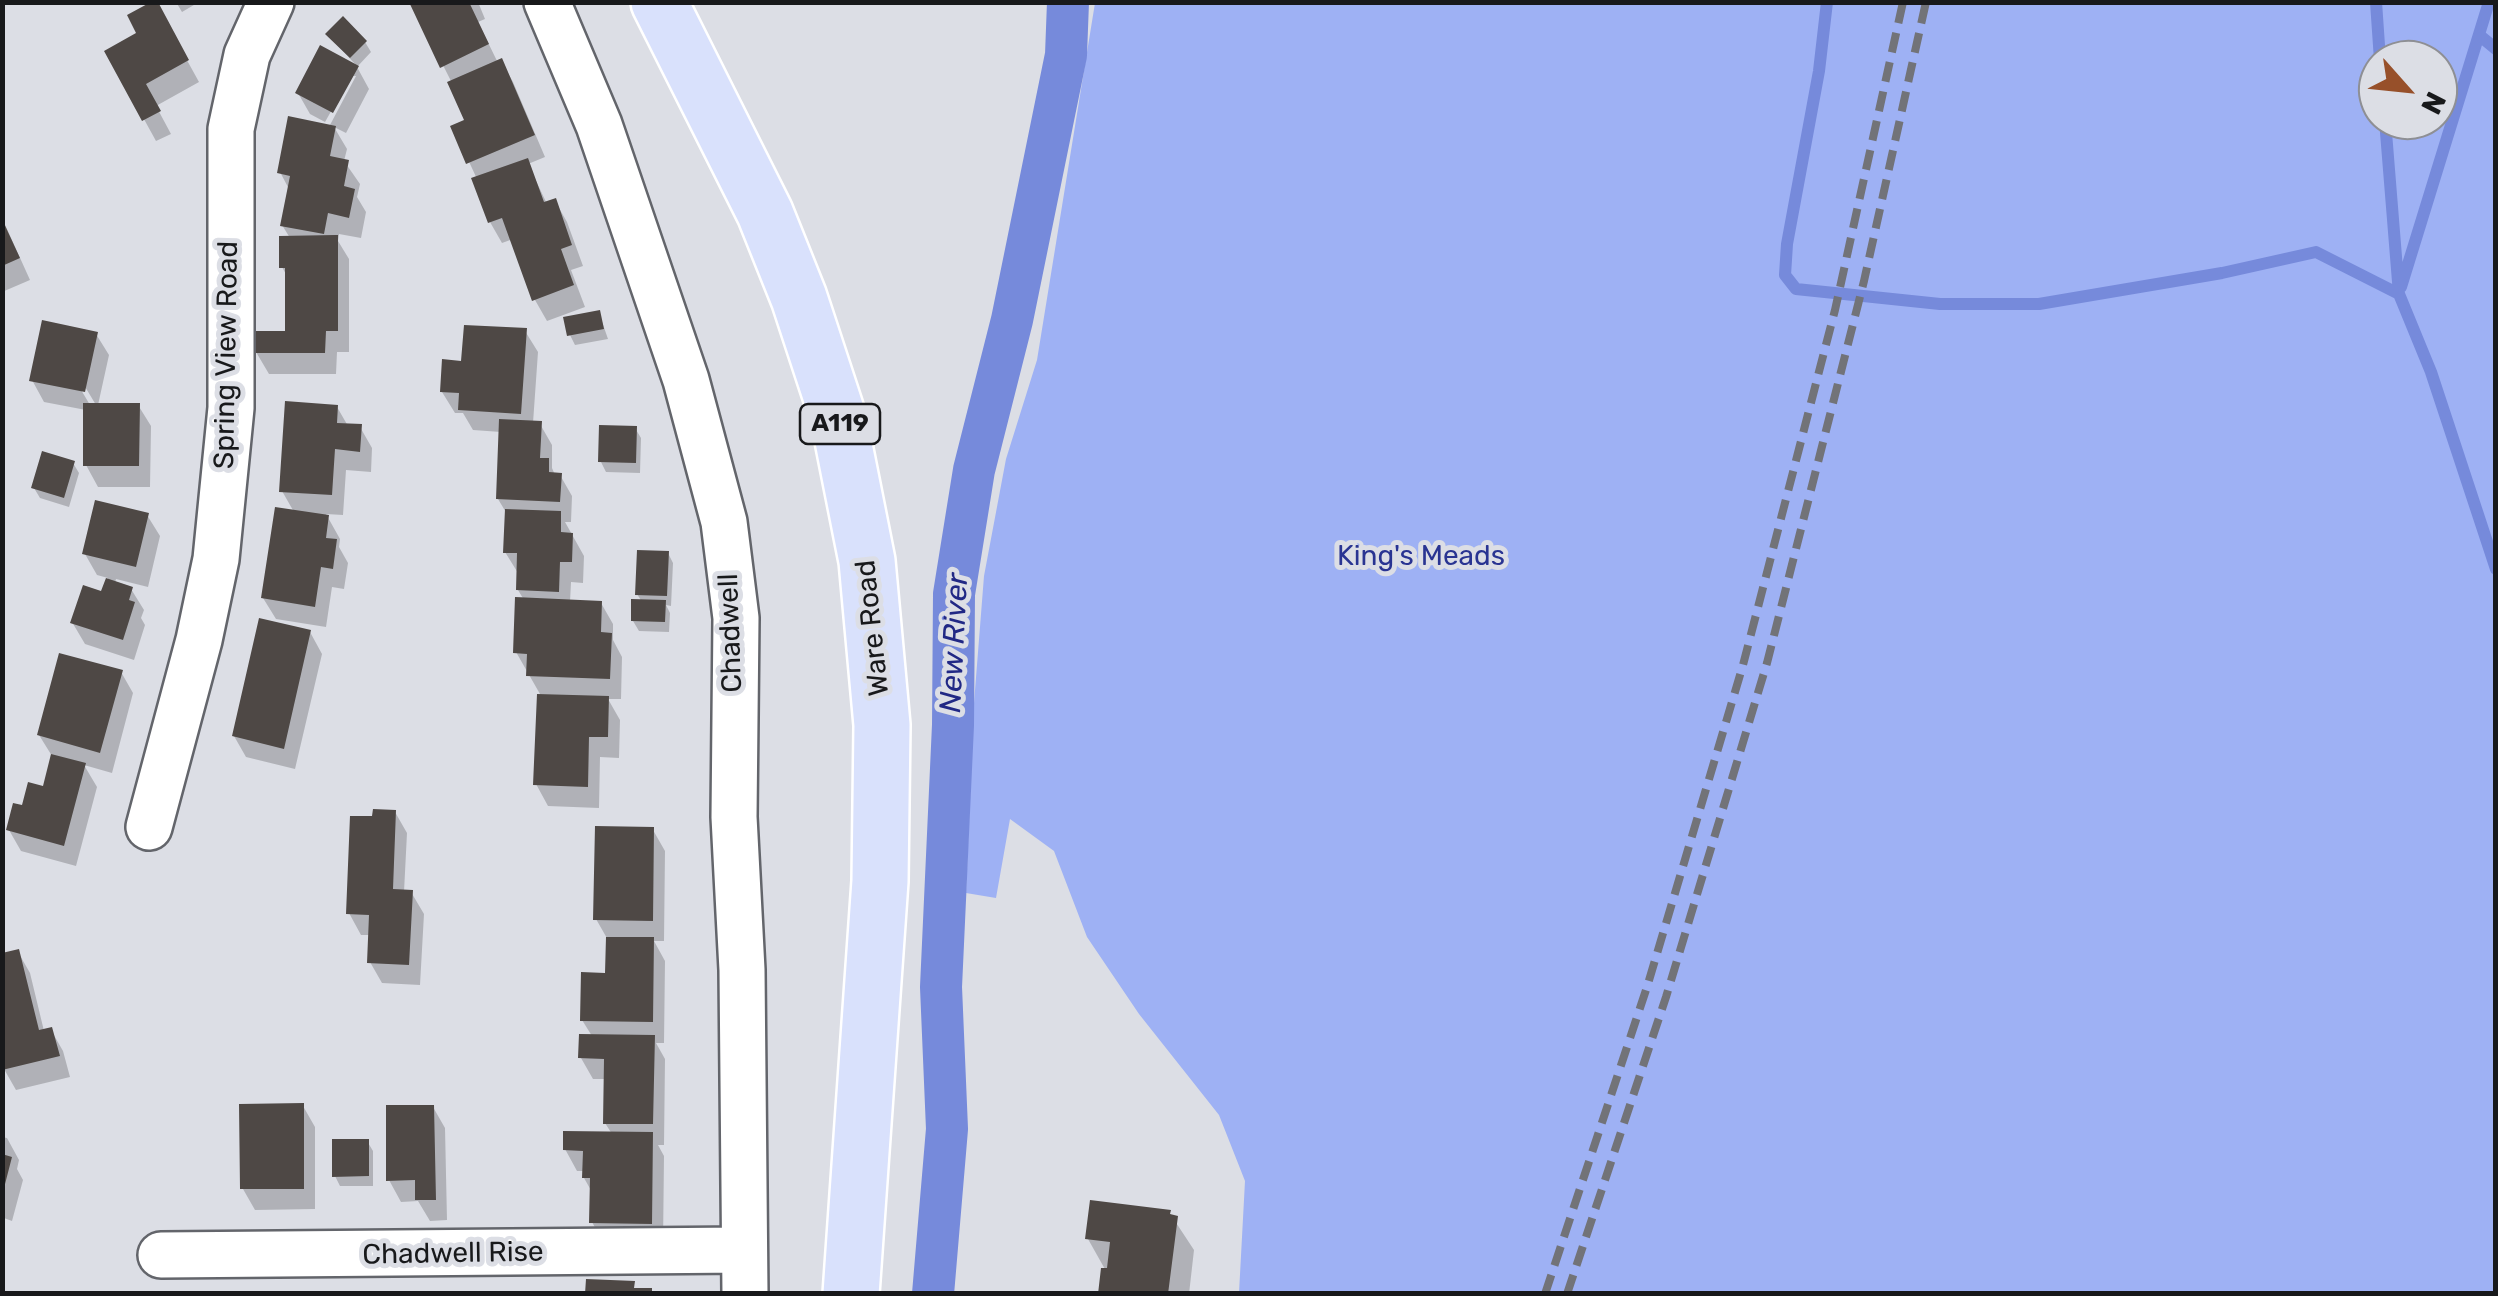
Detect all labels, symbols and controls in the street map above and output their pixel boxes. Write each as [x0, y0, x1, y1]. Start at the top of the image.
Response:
north arrow [2358, 40, 2458, 140]
text: N [2414, 86, 2453, 119]
street label: Spring View Road [208, 241, 246, 469]
road number: A119 [800, 404, 880, 444]
park label: King's Meads [1337, 540, 1505, 574]
street label: Ware Road [849, 558, 897, 698]
water label: New River [933, 572, 977, 714]
street label: Chadwell [712, 573, 750, 693]
street label: Chadwell Rise [362, 1236, 544, 1272]

